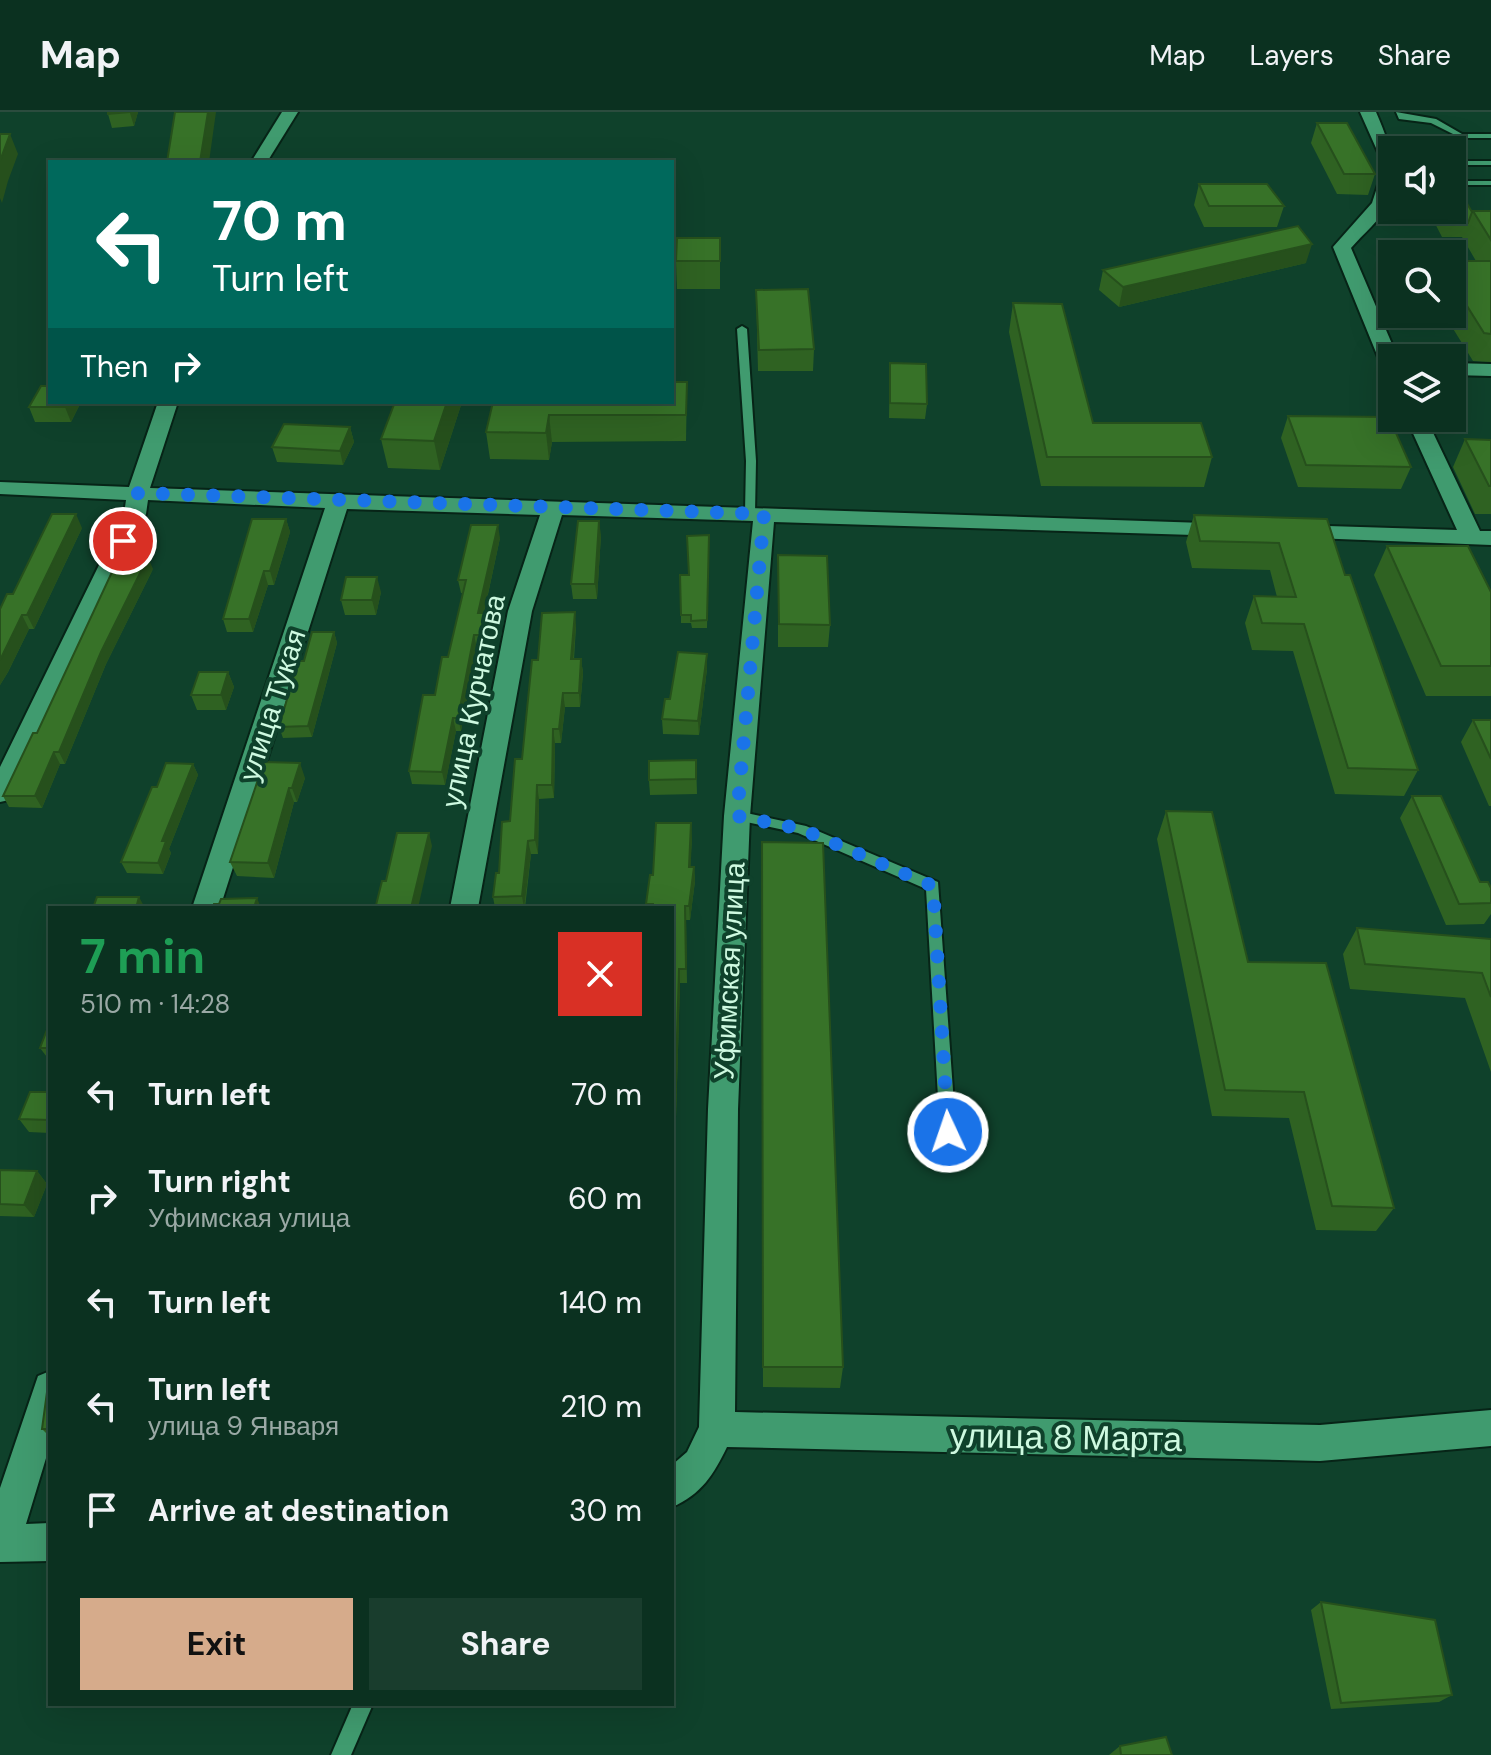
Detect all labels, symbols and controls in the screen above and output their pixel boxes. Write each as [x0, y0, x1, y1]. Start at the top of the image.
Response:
text: Map [40, 30, 121, 80]
text: Map [1149, 37, 1206, 74]
text: Layers [1250, 37, 1334, 74]
text: Share [1378, 37, 1451, 74]
map controls [1378, 136, 1466, 432]
button: sound [1378, 136, 1466, 224]
text: 70 m [212, 184, 347, 257]
icon: left [80, 192, 184, 296]
button: search [1378, 240, 1466, 328]
text: Turn left [212, 255, 349, 302]
icon: right [164, 344, 208, 388]
button: layers [1378, 344, 1466, 432]
text: Then [80, 347, 148, 386]
pin [89, 507, 157, 575]
icon: arrive [101, 519, 145, 563]
street label: улица Курчатова [433, 591, 514, 811]
street label: улица Тукая [231, 625, 314, 786]
street label: Уфимская улица [705, 861, 754, 1081]
text: 7 min [80, 925, 205, 988]
button: close [558, 932, 642, 1016]
text: 510 m · 14:28 [80, 987, 230, 1021]
icon: left [80, 1072, 124, 1116]
text: Turn left [148, 1075, 271, 1114]
text: 70 m [571, 1075, 642, 1114]
position arrow [906, 1090, 990, 1174]
text: Turn right [148, 1162, 291, 1201]
icon: right [80, 1176, 124, 1220]
text: 60 m [568, 1179, 642, 1218]
text: Уфимская улица [148, 1201, 350, 1235]
icon: left [80, 1280, 124, 1324]
text: Turn left [148, 1283, 271, 1322]
text: 140 m [559, 1283, 642, 1322]
text: Turn left [148, 1370, 271, 1409]
icon: left [80, 1384, 124, 1428]
text: 210 m [560, 1387, 642, 1426]
text: улица 9 Января [148, 1409, 339, 1443]
street label: улица 8 Марта [950, 1413, 1183, 1462]
icon: arrive [80, 1488, 124, 1532]
text: Arrive at destination [148, 1491, 449, 1530]
text: 30 m [569, 1491, 642, 1530]
button: Exit [80, 1598, 353, 1690]
button: Share [369, 1598, 642, 1690]

